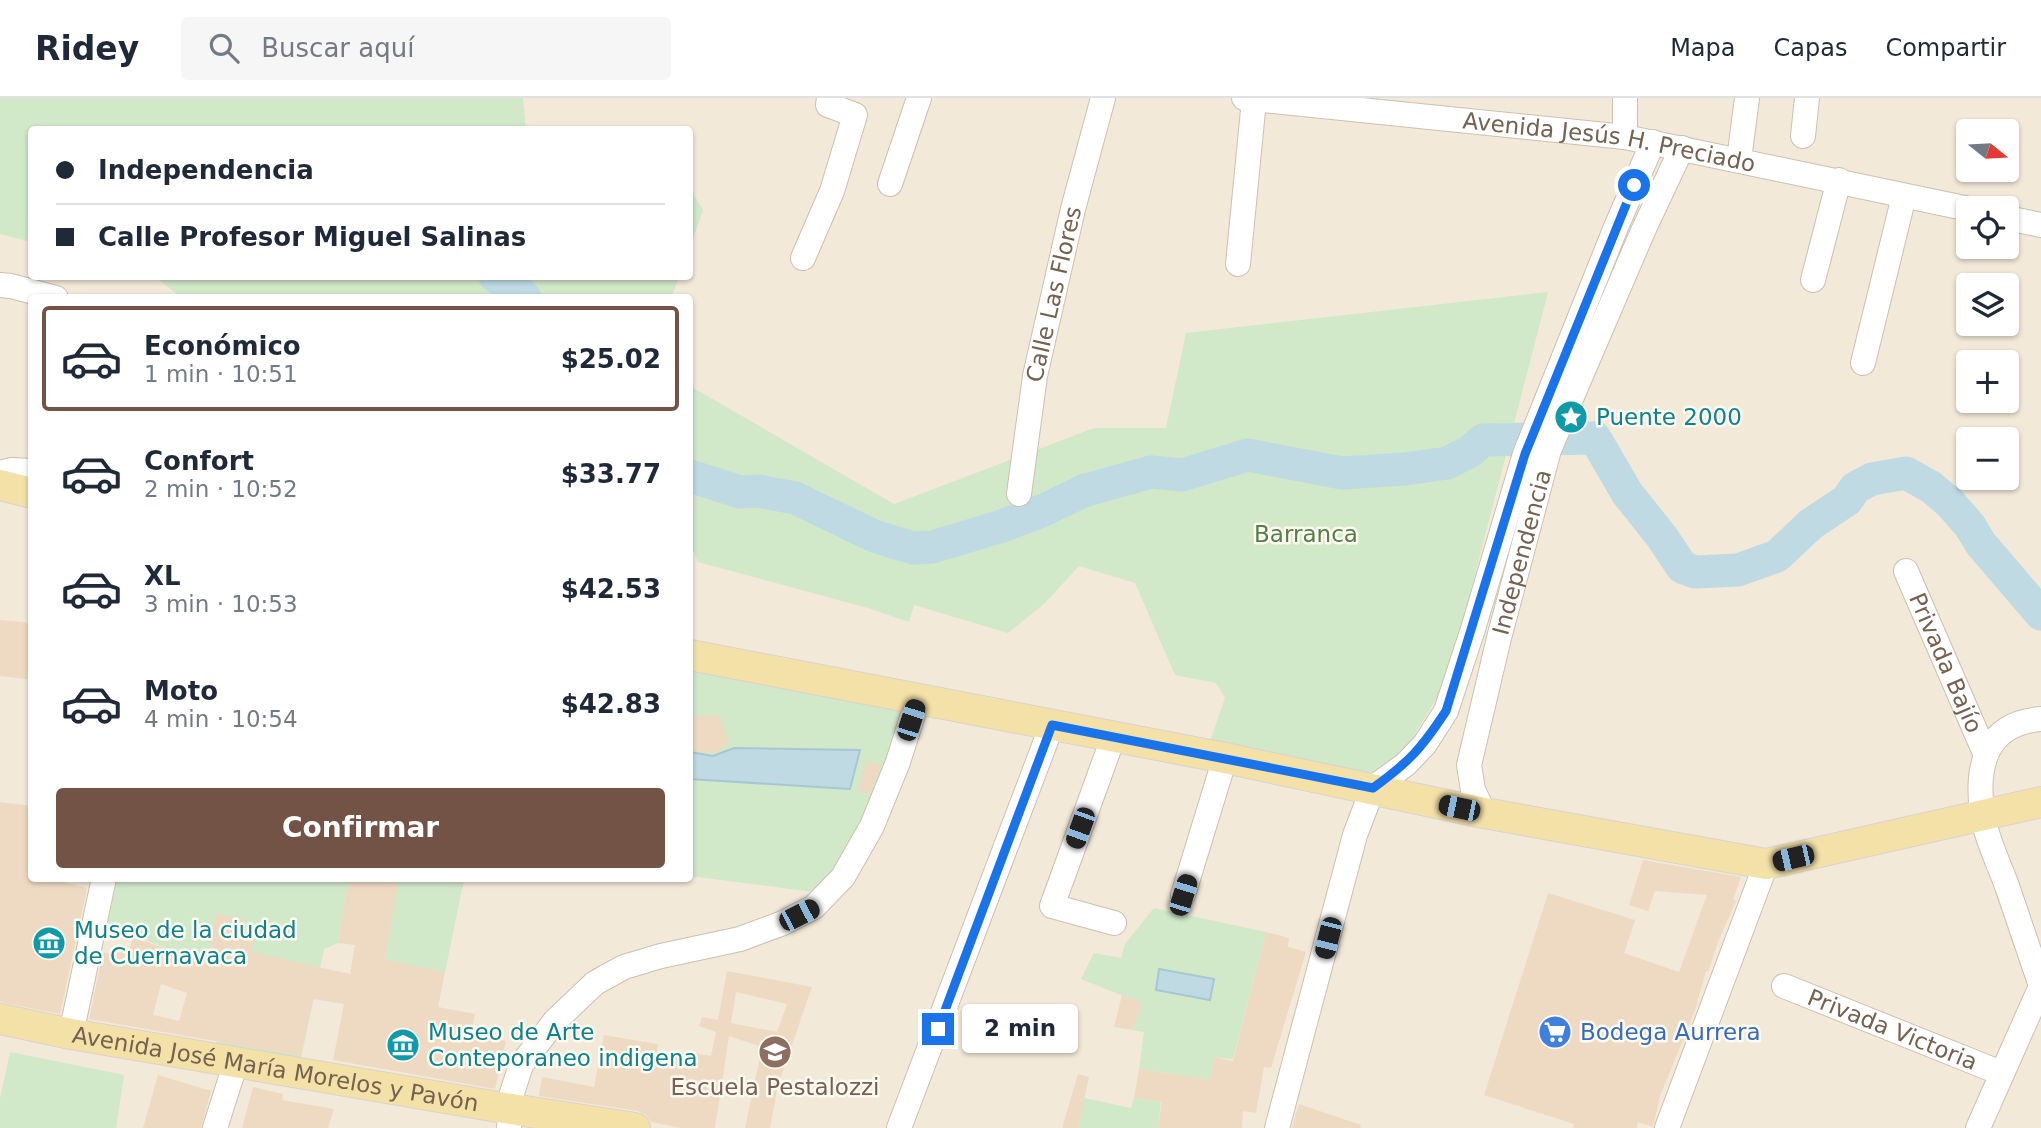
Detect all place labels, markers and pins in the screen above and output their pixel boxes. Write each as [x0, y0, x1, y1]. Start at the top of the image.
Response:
place icon: Puente 2000 [1552, 398, 1590, 436]
place label: Puente 2000 [1596, 404, 1742, 430]
place label: Museo de la ciudad de Cuernavaca [74, 917, 297, 969]
museum icon: Museo de la ciudad de Cuernavaca [30, 924, 68, 962]
supermarket icon: Bodega Aurrera [1536, 1013, 1574, 1051]
place label: Museo de Arte Conteporaneo indigena [428, 1019, 698, 1071]
place label: Bodega Aurrera [1580, 1019, 1761, 1045]
museum icon: Museo de Arte Conteporaneo indigena [384, 1026, 422, 1064]
school or university icon: Escuela Pestalozzi [756, 1033, 794, 1071]
place label: Escuela Pestalozzi [671, 1074, 879, 1100]

